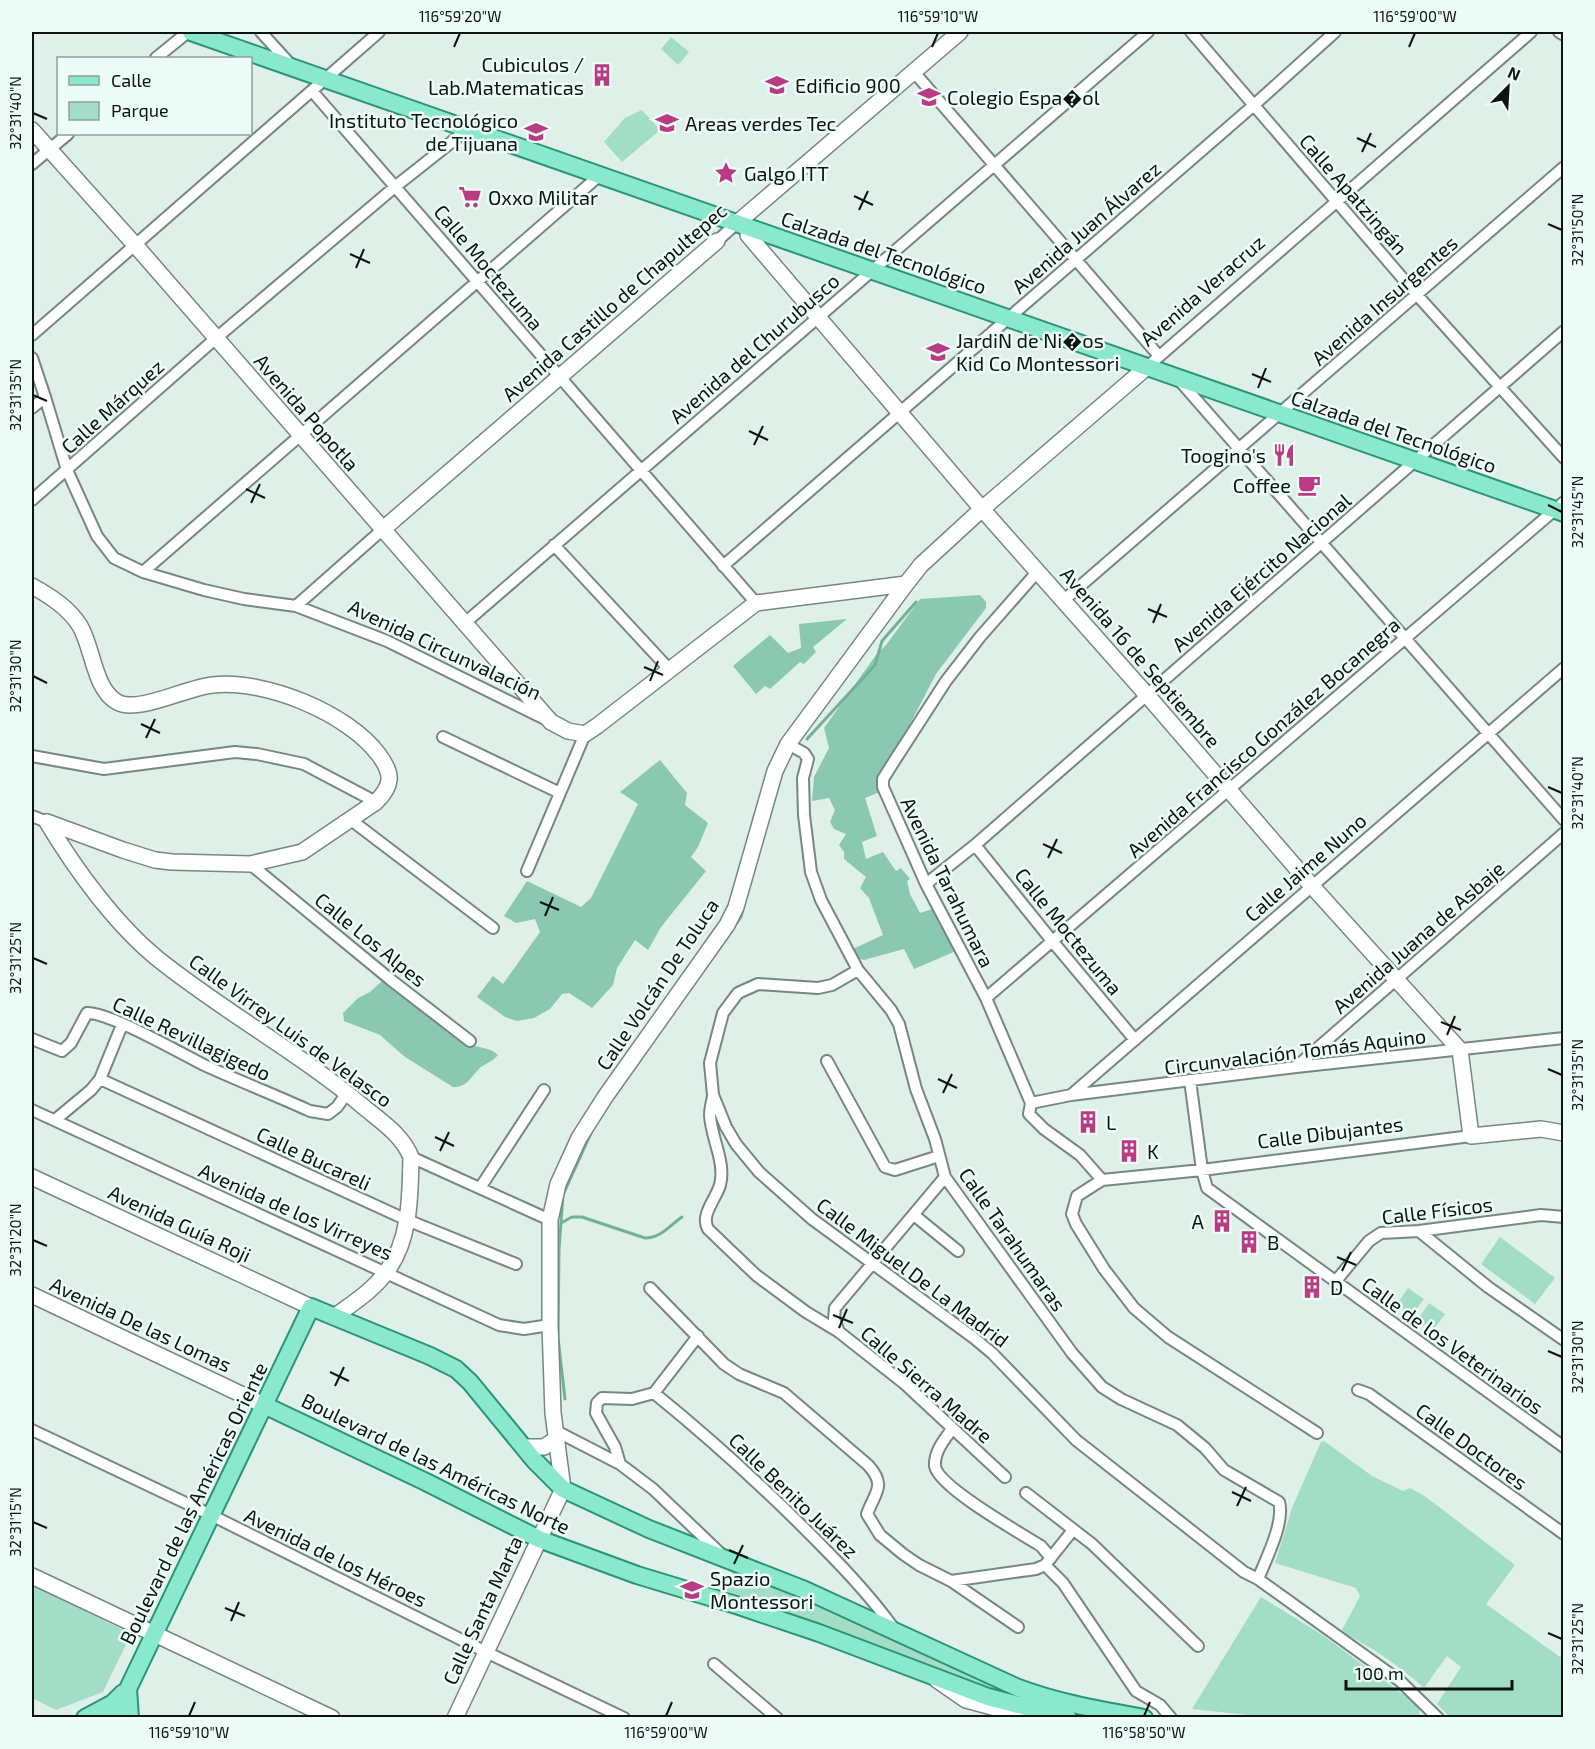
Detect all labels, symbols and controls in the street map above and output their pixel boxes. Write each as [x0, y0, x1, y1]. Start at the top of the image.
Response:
text: 116°59'20"W [419, 7, 501, 25]
text: 116°59'10"W [898, 7, 978, 25]
text: 116°59'00"W [1373, 7, 1457, 25]
place label: Cubiculos / Lab.Matematicas [428, 52, 584, 99]
legend [57, 57, 252, 135]
north arrow [1478, 57, 1538, 117]
building icon: Cubiculos / Lab.Matematicas [589, 62, 615, 88]
text: N [1505, 62, 1523, 84]
text: Calle [111, 69, 152, 91]
school or university icon: Edificio 900 [764, 72, 790, 98]
place label: Edificio 900 [795, 73, 901, 97]
text: 32°31'40"N [6, 76, 24, 150]
school or university icon: Colegio Espa�ol [916, 84, 942, 110]
place label: Colegio Espa�ol [947, 85, 1100, 109]
text: Parque [111, 99, 169, 121]
place label: Instituto Tecnológico de Tijuana [329, 108, 518, 155]
school or university icon: Areas verdes Tec [654, 110, 680, 136]
place label: Areas verdes Tec [685, 111, 837, 135]
school or university icon: Instituto Tecnológico de Tijuana [523, 119, 549, 145]
street label: Calle Apatzingán [1295, 129, 1413, 259]
street label: Avenida Juan Álvarez [1007, 156, 1165, 298]
place icon: Galgo ITT [713, 160, 739, 186]
place label: Galgo ITT [744, 161, 829, 185]
supermarket icon: Oxxo Militar [457, 184, 483, 210]
place label: Oxxo Militar [488, 185, 598, 209]
text: 32°31'50"N [1568, 194, 1586, 266]
street label: Avenida Castillo de Chapultepec [497, 198, 731, 406]
street label: Calle Moctezuma [429, 199, 549, 335]
street label: Calzada del Tecnológico [778, 206, 990, 298]
street label: Avenida Veracruz [1135, 229, 1269, 351]
street label: Avenida Insurgentes [1306, 230, 1462, 370]
street label: Avenida del Churubusco [664, 268, 844, 428]
place label: JardiN de Ni�os Kid Co Montessori [956, 328, 1119, 375]
school or university icon: JardiN de Ni�os Kid Co Montessori [925, 339, 951, 365]
street label: Avenida Popotla [250, 349, 364, 475]
street label: Calle Márquez [56, 354, 168, 458]
text: 32°31'35"N [6, 359, 24, 431]
street label: Calzada del Tecnológico [1288, 385, 1500, 477]
restaurant icon: Toogino's [1271, 442, 1297, 468]
place label: Toogino's [1181, 443, 1266, 467]
cafe icon: Coffee [1296, 472, 1322, 498]
place label: Coffee [1233, 473, 1291, 497]
text: 32°31'45"N [1568, 476, 1586, 548]
street label: Avenida Ejército Nacional [1167, 488, 1355, 656]
street label: Avenida 16 de Septiembre [1056, 562, 1226, 752]
street label: Avenida Circunvalación [345, 594, 545, 704]
street label: Avenida Francisco González Bocanegra [1122, 612, 1404, 862]
text: 32°31'30"N [6, 640, 24, 712]
text: 32°31'40"N [1568, 756, 1586, 830]
street label: Avenida Tarahumara [896, 793, 1000, 971]
street label: Calle Jaime Nuno [1239, 808, 1371, 926]
street label: Avenida Juana de Asbaje [1327, 856, 1509, 1018]
street label: Calle Moctezuma [1010, 863, 1128, 999]
street label: Calle Los Alpes [311, 887, 431, 991]
street label: Calle Volcán De Toluca [591, 894, 723, 1074]
text: 32°31'25"N [6, 922, 24, 994]
street label: Calle Virrey Luis de Velasco [185, 948, 397, 1112]
street label: Calle Revillagigedo [109, 991, 275, 1085]
street label: Circunvalación Tomás Aquino [1163, 1023, 1427, 1079]
text: 32°31'35"N [1568, 1039, 1586, 1111]
building icon: L [1075, 1109, 1101, 1135]
place label: L [1106, 1110, 1116, 1134]
street label: Calle Dibujantes [1256, 1111, 1404, 1153]
street label: Calle Bucareli [253, 1121, 375, 1195]
building icon: K [1116, 1138, 1142, 1164]
place label: K [1147, 1139, 1159, 1163]
street label: Avenida de los Virreyes [195, 1157, 397, 1265]
street label: Calle Tarahumaras [955, 1163, 1071, 1315]
street label: Avenida Guía Roji [105, 1179, 255, 1267]
street label: Calle Físicos [1380, 1191, 1494, 1229]
street label: Calle Miguel De La Madrid [812, 1192, 1014, 1352]
text: 32°31'20"N [6, 1203, 24, 1277]
building icon: A [1209, 1208, 1235, 1234]
place label: A [1192, 1209, 1205, 1233]
building icon: B [1236, 1229, 1262, 1255]
place label: B [1267, 1230, 1279, 1254]
street label: Avenida De las Lomas [47, 1271, 235, 1377]
street label: Calle de los Veterinarios [1358, 1271, 1548, 1419]
building icon: D [1299, 1274, 1325, 1300]
place label: D [1330, 1275, 1343, 1299]
street label: Calle Sierra Madre [856, 1320, 998, 1448]
text: 32°31'30"N [1568, 1321, 1586, 1393]
street label: Boulevard de las Américas Oriente [114, 1358, 272, 1648]
street label: Boulevard de las Américas Norte [298, 1387, 574, 1539]
street label: Calle Doctores [1412, 1398, 1532, 1494]
street label: Calle Benito Juárez [724, 1427, 864, 1563]
text: 32°31'15"N [6, 1487, 24, 1557]
street label: Avenida de los Héroes [241, 1502, 431, 1612]
street label: Calle Santa Marta [437, 1532, 527, 1688]
place label: Spazio Montessori [710, 1566, 814, 1613]
school or university icon: Spazio Montessori [679, 1577, 705, 1603]
text: 32°31'25"N [1568, 1603, 1586, 1675]
scale bar [1346, 1653, 1512, 1691]
text: 100 m [1355, 1662, 1404, 1684]
text: 116°59'10"W [149, 1723, 229, 1741]
text: 116°59'00"W [624, 1723, 708, 1741]
text: 116°58'50"W [1103, 1723, 1185, 1741]

